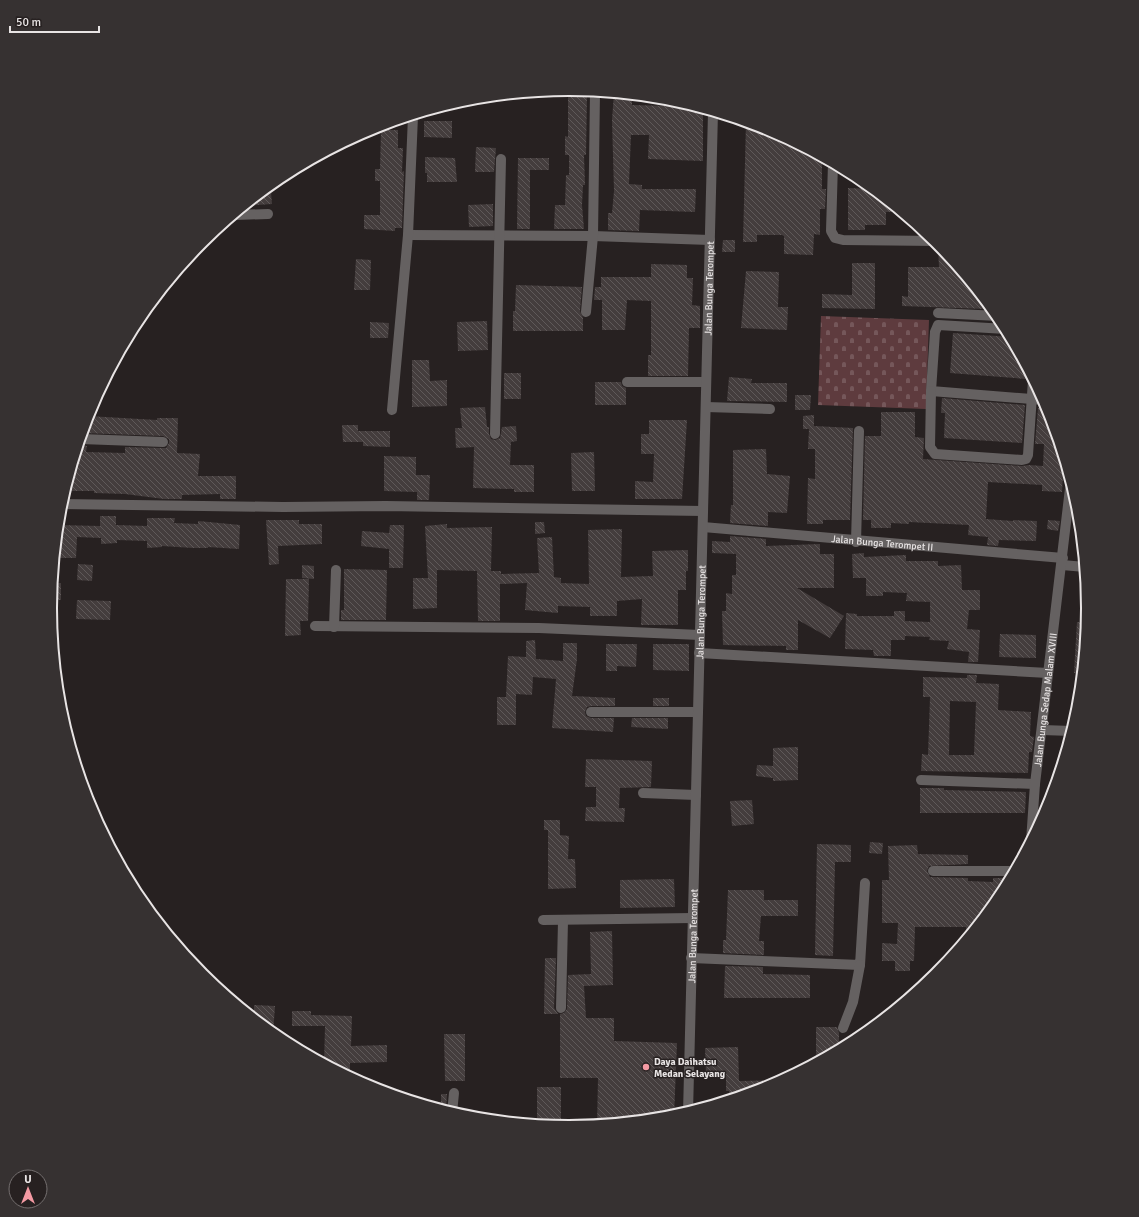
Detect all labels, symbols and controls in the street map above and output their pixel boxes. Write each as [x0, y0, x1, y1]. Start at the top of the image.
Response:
scale bar [10, 8, 99, 34]
text: 50 m [16, 15, 41, 30]
street label: Jalan Bunga Terompet [702, 241, 717, 336]
street label: Jalan Bunga Terompet II [831, 533, 934, 554]
street label: Jalan Bunga Terompet [694, 564, 709, 659]
street label: Jalan Bunga Sedap Malam XVIII [1032, 632, 1060, 768]
street label: Jalan Bunga Terompet [686, 888, 701, 983]
place label: Daya Daihatsu Medan Selayang [654, 1056, 726, 1080]
marker: Daya Daihatsu Medan Selayang [641, 1062, 651, 1072]
north arrow [8, 1169, 48, 1209]
text: U [24, 1173, 32, 1186]

